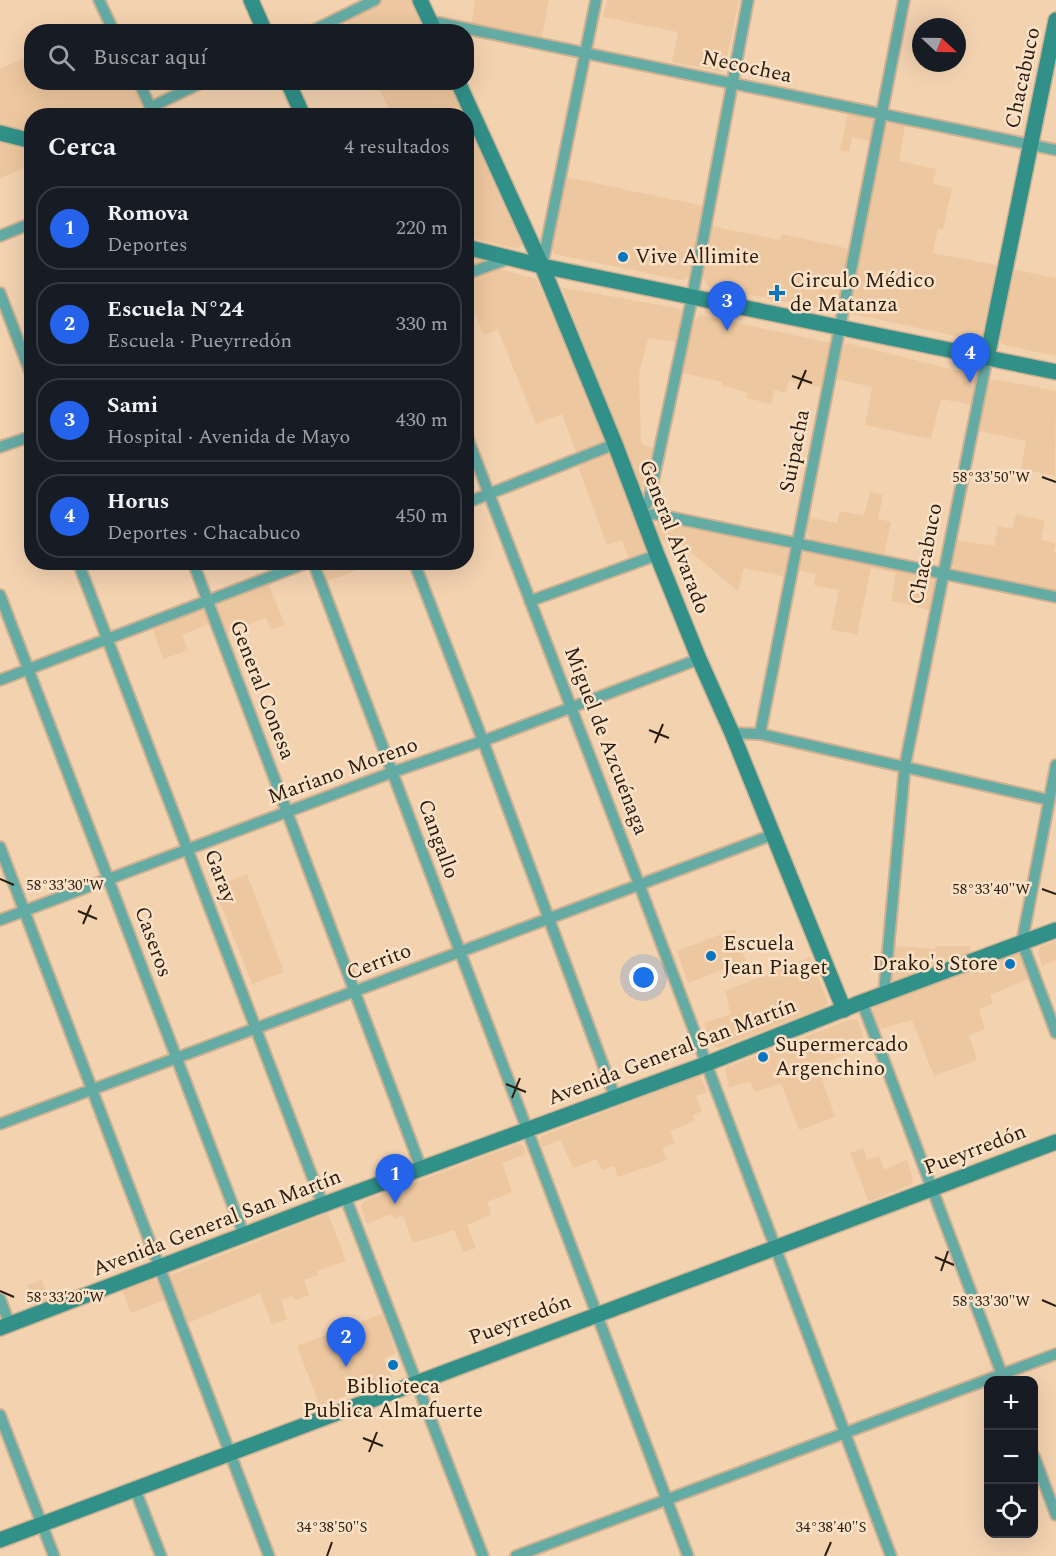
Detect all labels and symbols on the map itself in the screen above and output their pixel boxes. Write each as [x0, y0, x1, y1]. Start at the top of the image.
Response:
north arrow [912, 18, 966, 72]
street label: Chacabuco [997, 24, 1049, 132]
street label: Necochea [699, 42, 796, 92]
place label: Vive Allimite [635, 241, 759, 273]
marker: Vive Allimite [616, 250, 630, 264]
place label: Circulo Médico de Matanza [790, 265, 935, 321]
pin: 3 [708, 282, 746, 331]
marker: Circulo Médico de Matanza [768, 284, 786, 302]
pin: 4 [950, 334, 990, 383]
street label: Suipacha [771, 406, 819, 495]
street label: General Alvarado [630, 455, 718, 619]
text: 58°33'50"W [952, 466, 1030, 489]
street label: Chacabuco [900, 500, 952, 608]
street label: General Conesa [221, 616, 304, 765]
street label: Miguel de Azcuénaga [555, 642, 657, 841]
street label: Mariano Moreno [263, 729, 423, 813]
street label: Cangallo [409, 795, 467, 883]
street label: Garay [195, 844, 245, 908]
text: 58°33'30"W [26, 874, 104, 897]
text: 58°33'40"W [952, 878, 1030, 901]
street label: Caseros [125, 902, 181, 982]
place label: Escuela Jean Piaget [723, 928, 828, 984]
street label: Cerrito [342, 935, 416, 989]
place label: Drako's Store [872, 948, 998, 980]
marker: Escuela Jean Piaget [704, 949, 718, 963]
marker: Drako's Store [1003, 957, 1017, 971]
your location [629, 963, 658, 992]
street label: Avenida General San Martín [543, 990, 801, 1114]
place label: Supermercado Argenchino [775, 1029, 908, 1085]
marker: Supermercado Argenchino [756, 1050, 770, 1064]
street label: Pueyrredón [919, 1116, 1031, 1184]
pin: 1 [376, 1154, 414, 1204]
street label: Avenida General San Martín [88, 1161, 346, 1285]
text: 58°33'20"W [26, 1286, 104, 1309]
street label: Pueyrredón [464, 1286, 576, 1354]
text: 58°33'30"W [952, 1290, 1030, 1313]
pin: 2 [326, 1318, 366, 1367]
marker: Biblioteca Publica Almafuerte [386, 1358, 400, 1372]
place label: Biblioteca Publica Almafuerte [303, 1371, 483, 1427]
text: 34°38'50"S [297, 1516, 368, 1539]
text: 34°38'40"S [796, 1516, 867, 1539]

